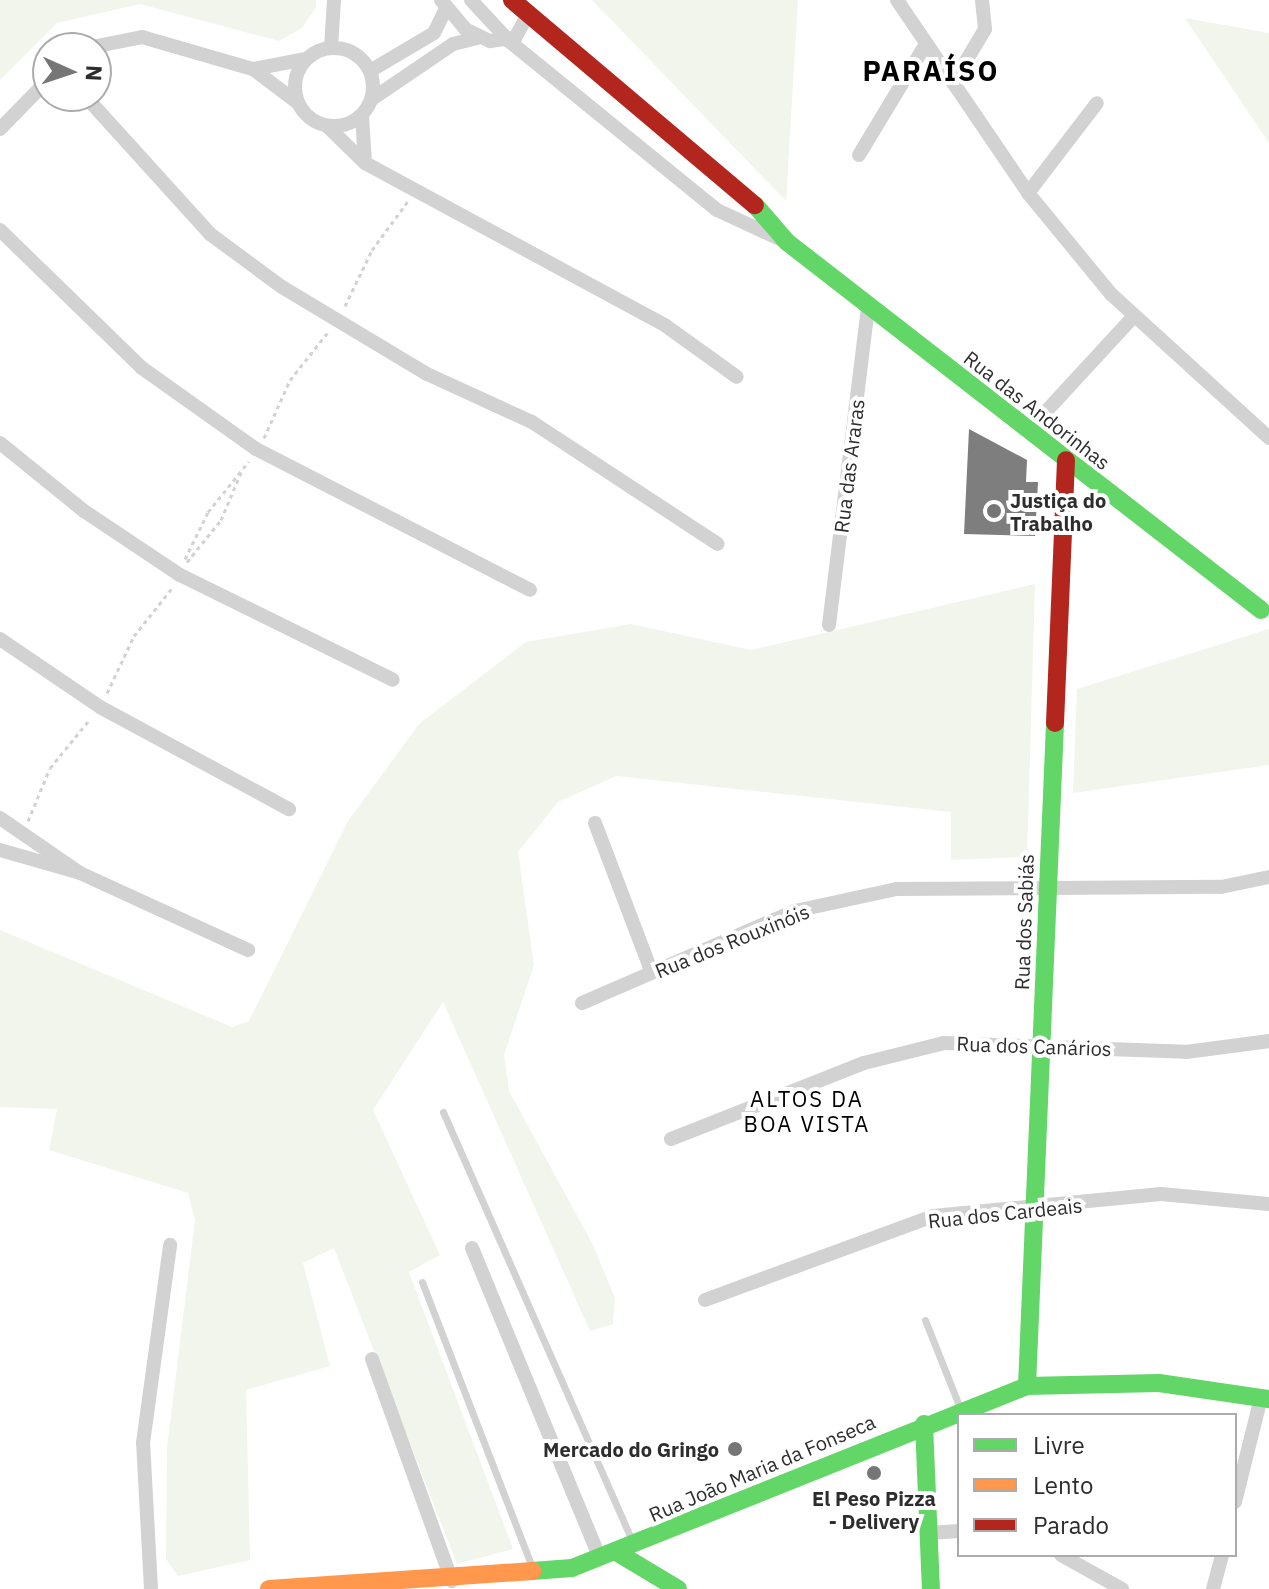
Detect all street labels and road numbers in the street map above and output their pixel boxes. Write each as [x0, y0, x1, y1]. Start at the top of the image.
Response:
street label: Rua das Andorinhas [959, 346, 1115, 474]
street label: Rua das Araras [829, 398, 869, 534]
street label: Rua dos Sabiás [1010, 854, 1038, 990]
street label: Rua dos Rouxinóis [651, 899, 813, 983]
street label: Rua dos Canários [956, 1031, 1112, 1061]
street label: Rua dos Cardeais [927, 1193, 1083, 1233]
street label: Rua João Maria da Fonseca [645, 1409, 879, 1527]

